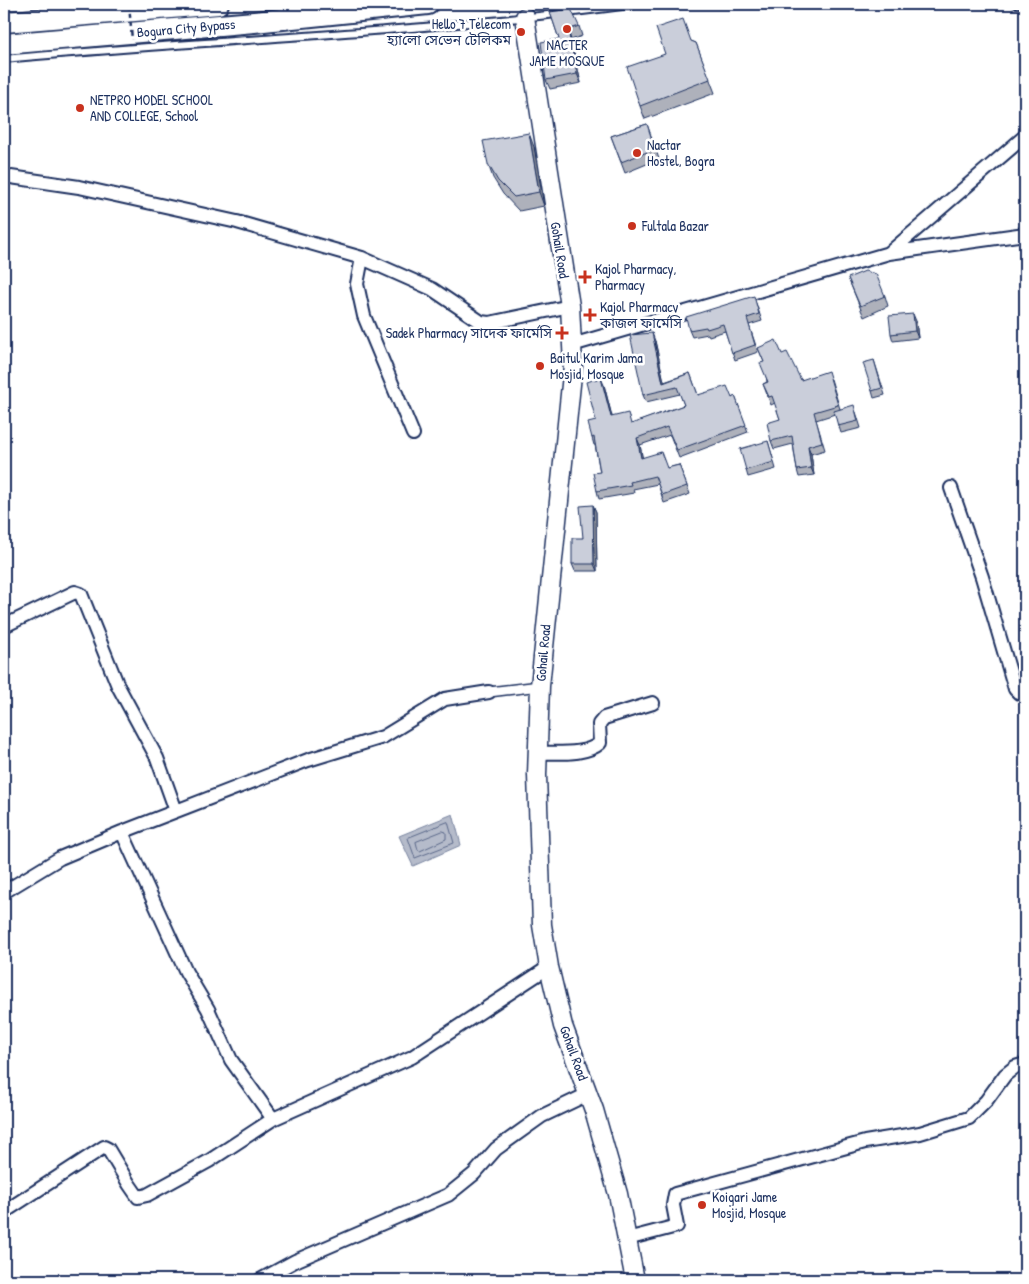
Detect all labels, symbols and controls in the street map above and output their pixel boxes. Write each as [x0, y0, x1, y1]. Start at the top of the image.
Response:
street label: Bogura City Bypass [136, 14, 236, 42]
place label: Hello 7 Telecom হ্যা‌লো সে‌ভেন টে‌লিকম [386, 14, 511, 49]
marker: NACTER JAME MOSQUE [561, 23, 573, 35]
marker: Hello 7 Telecom হ্যা‌লো সে‌ভেন টে‌লিকম [515, 26, 527, 38]
place label: NACTER JAME MOSQUE [529, 35, 605, 70]
place label: NETPRO MODEL SCHOOL AND COLLEGE, School [90, 90, 213, 125]
marker: NETPRO MODEL SCHOOL AND COLLEGE, School [74, 102, 86, 114]
place label: Nactar Hostel, Bogra [647, 135, 715, 171]
marker: Nactar Hostel, Bogra [631, 147, 643, 159]
place label: Fultala Bazar [641, 216, 709, 235]
street label: Gohail Road [547, 220, 574, 280]
marker: Fultala Bazar [626, 220, 638, 232]
place label: Kajol Pharmacy, Pharmacy [595, 259, 677, 295]
marker: Kajol Pharmacy, Pharmacy [579, 271, 591, 283]
place label: Kajol Pharmacy কাজল ফার্মেসি [599, 297, 682, 332]
marker: Kajol Pharmacy কাজল ফার্মেসি [584, 309, 596, 321]
place label: Sadek Pharmacy সাদেক ফার্মেসি [386, 323, 552, 343]
marker: Sadek Pharmacy সাদেক ফার্মেসি [556, 327, 568, 339]
place label: Baitul Karim Jama Mosjid, Mosque [550, 348, 643, 384]
marker: Baitul Karim Jama Mosjid, Mosque [534, 360, 546, 372]
street label: Gohail Road [531, 623, 554, 682]
street label: Gohail Road [556, 1023, 593, 1083]
place label: Koigari Jame Mosjid, Mosque [712, 1187, 787, 1223]
marker: Koigari Jame Mosjid, Mosque [696, 1199, 708, 1211]

